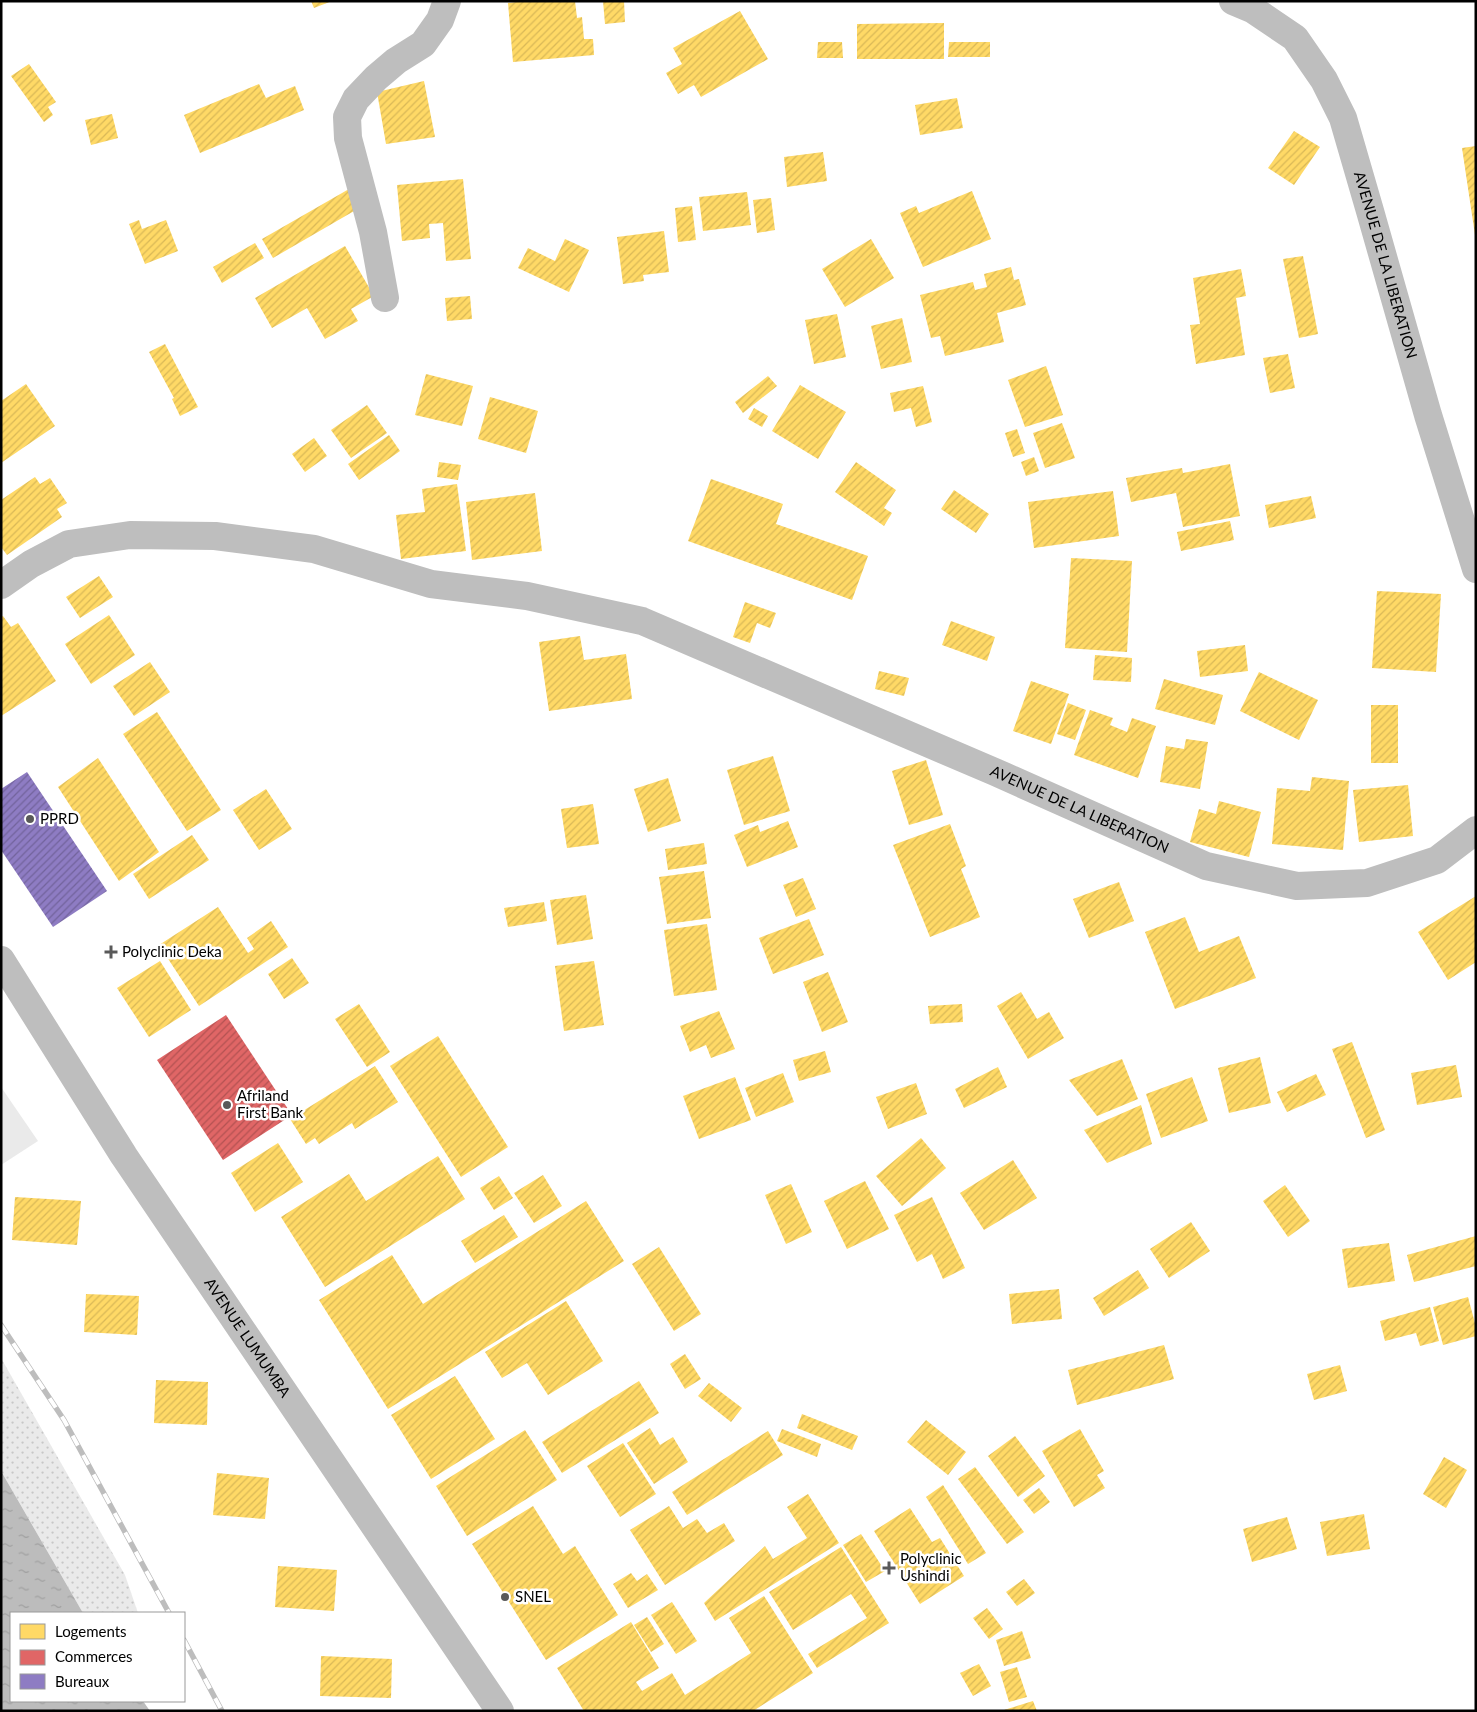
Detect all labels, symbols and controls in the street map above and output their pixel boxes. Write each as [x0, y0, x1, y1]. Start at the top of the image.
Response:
street label: AVENUE DE LA LIBERATION [1351, 169, 1421, 360]
street label: AVENUE DE LA LIBERATION [988, 761, 1172, 856]
place label: PPRD [40, 809, 79, 827]
marker: PPRD [24, 813, 36, 825]
place label: Polyclinic Deka [122, 942, 222, 960]
marker: Polyclinic Deka [104, 945, 118, 959]
place label: Afriland First Bank [237, 1086, 304, 1121]
marker: Afriland First Bank [221, 1099, 233, 1111]
street label: AVENUE LUMUMBA [201, 1274, 295, 1401]
place label: Polyclinic Ushindi [900, 1549, 962, 1584]
marker: Polyclinic Ushindi [882, 1561, 896, 1575]
place label: SNEL [515, 1587, 551, 1605]
marker: SNEL [499, 1591, 511, 1603]
legend [10, 1612, 185, 1702]
text: Logements [55, 1622, 127, 1640]
text: Commerces [55, 1647, 133, 1665]
text: Bureaux [55, 1672, 110, 1690]

